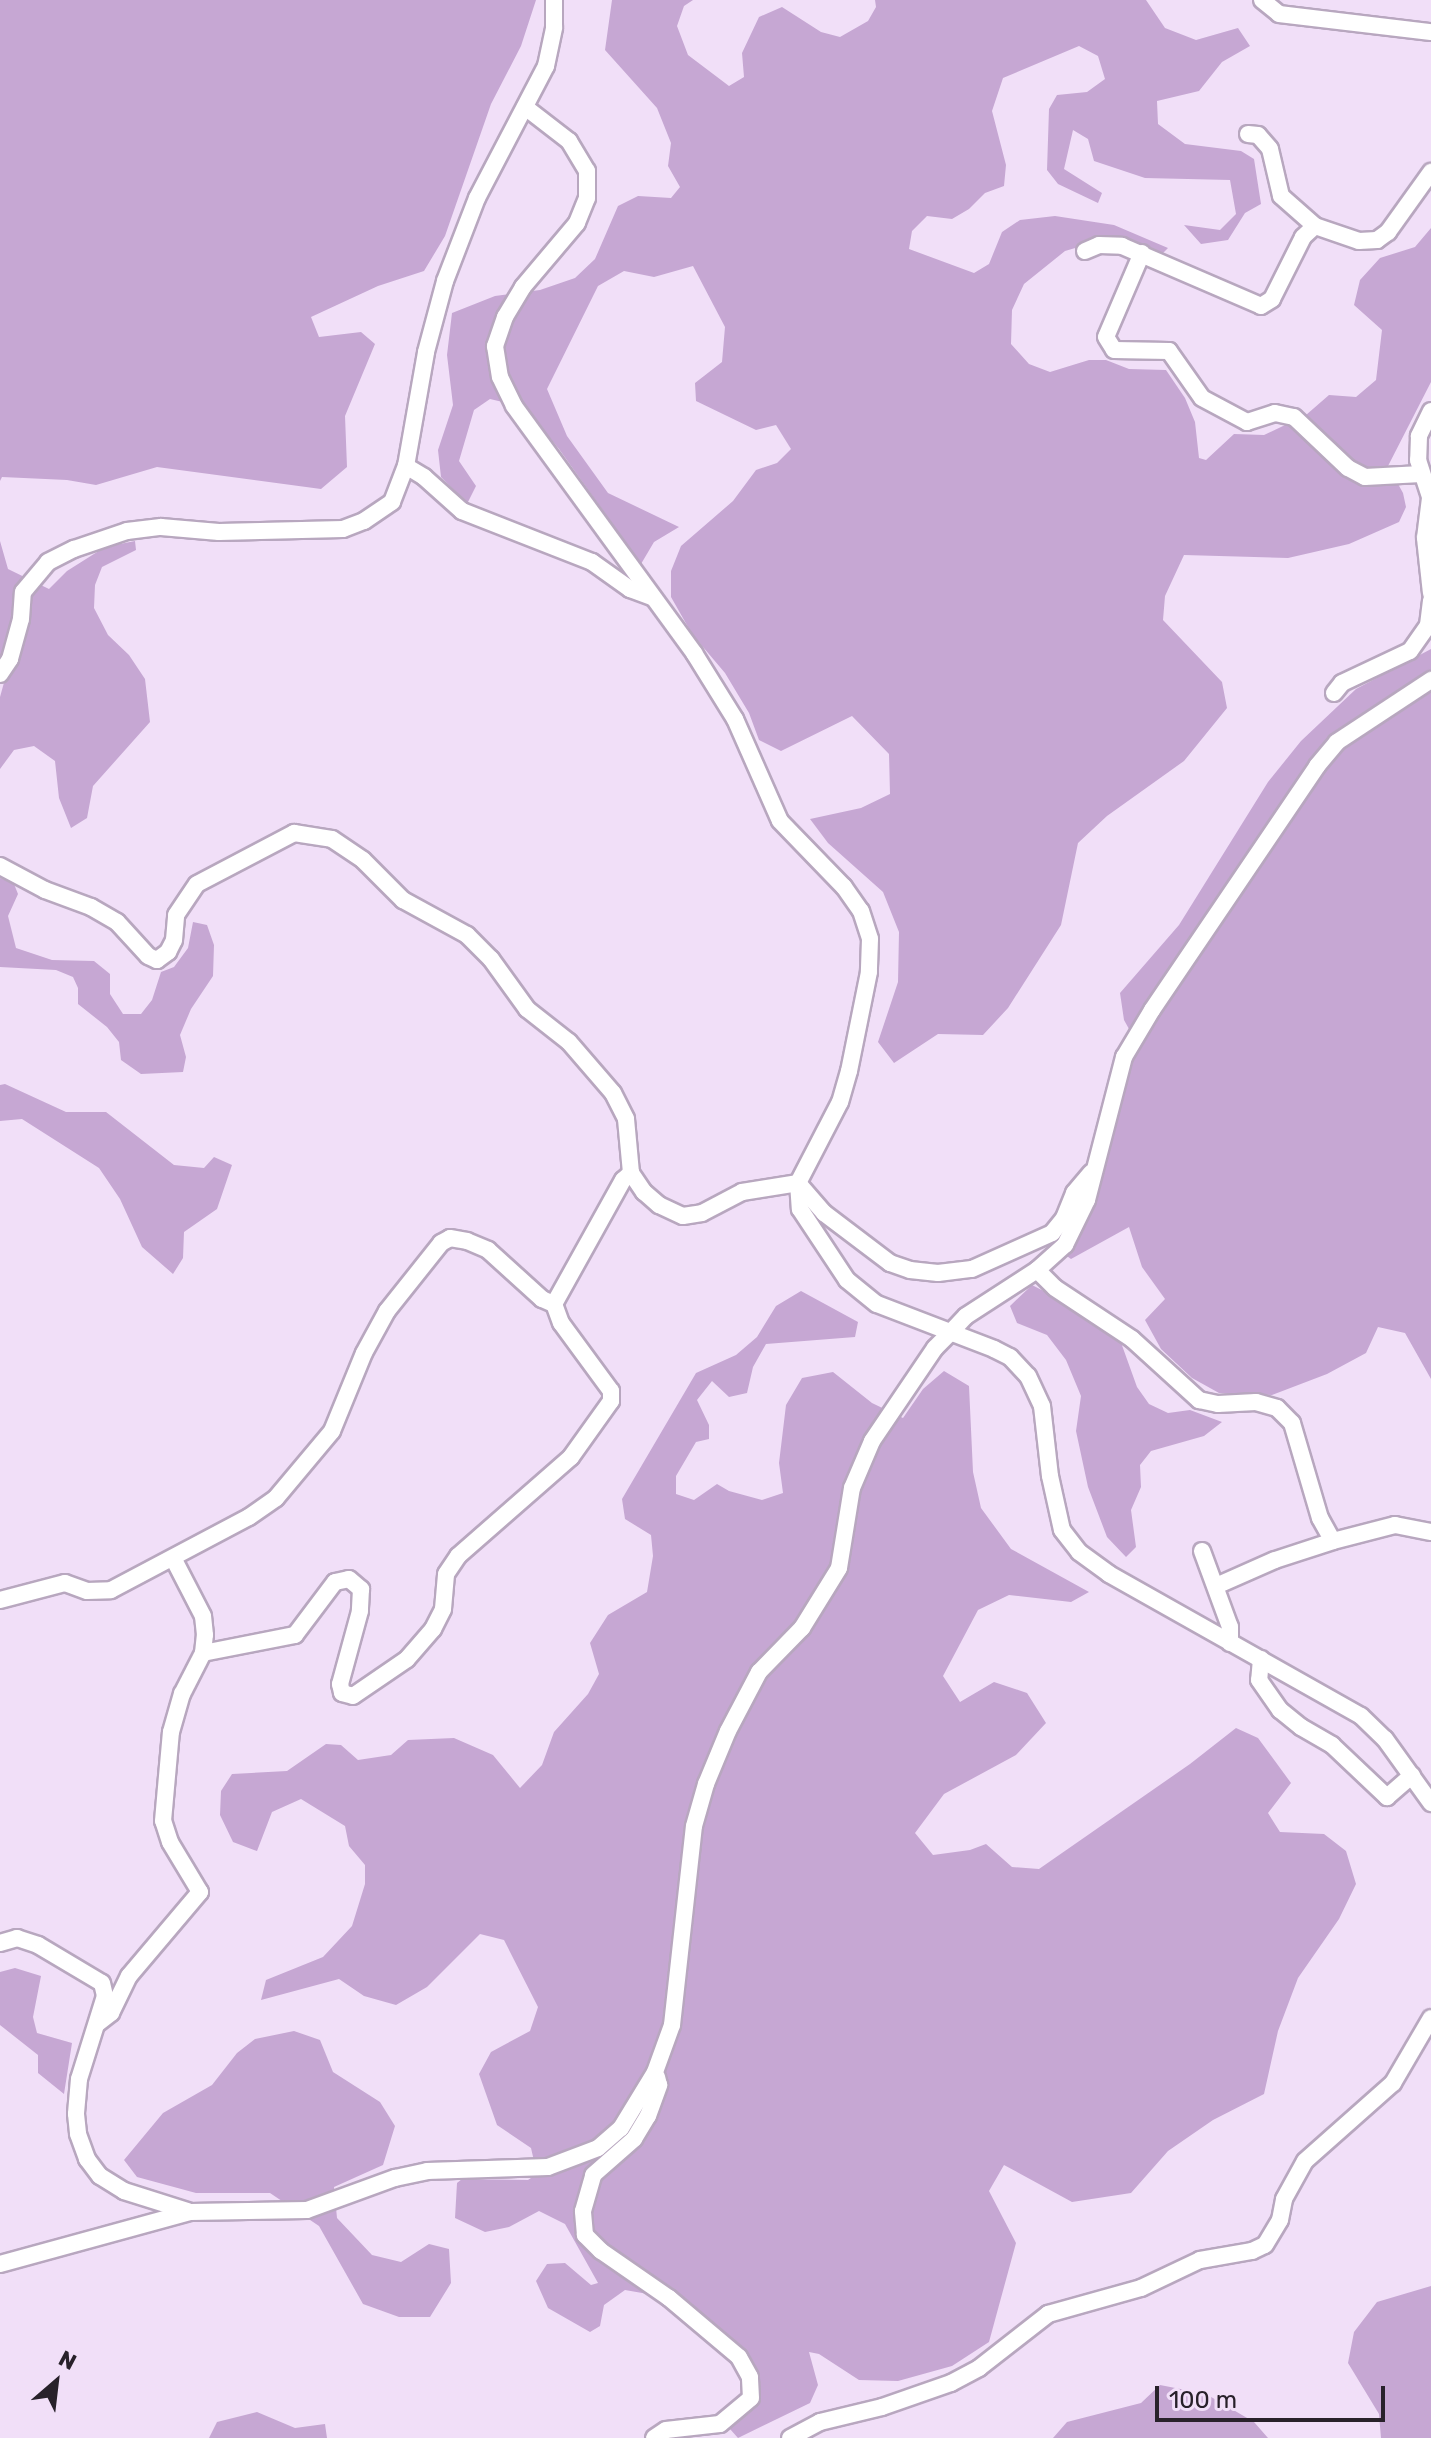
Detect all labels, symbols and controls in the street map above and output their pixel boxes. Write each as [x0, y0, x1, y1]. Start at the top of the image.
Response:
north arrow [16, 2342, 96, 2422]
text: N [54, 2345, 81, 2376]
scale bar [1159, 2370, 1389, 2420]
text: 100 m [1169, 2386, 1237, 2414]

